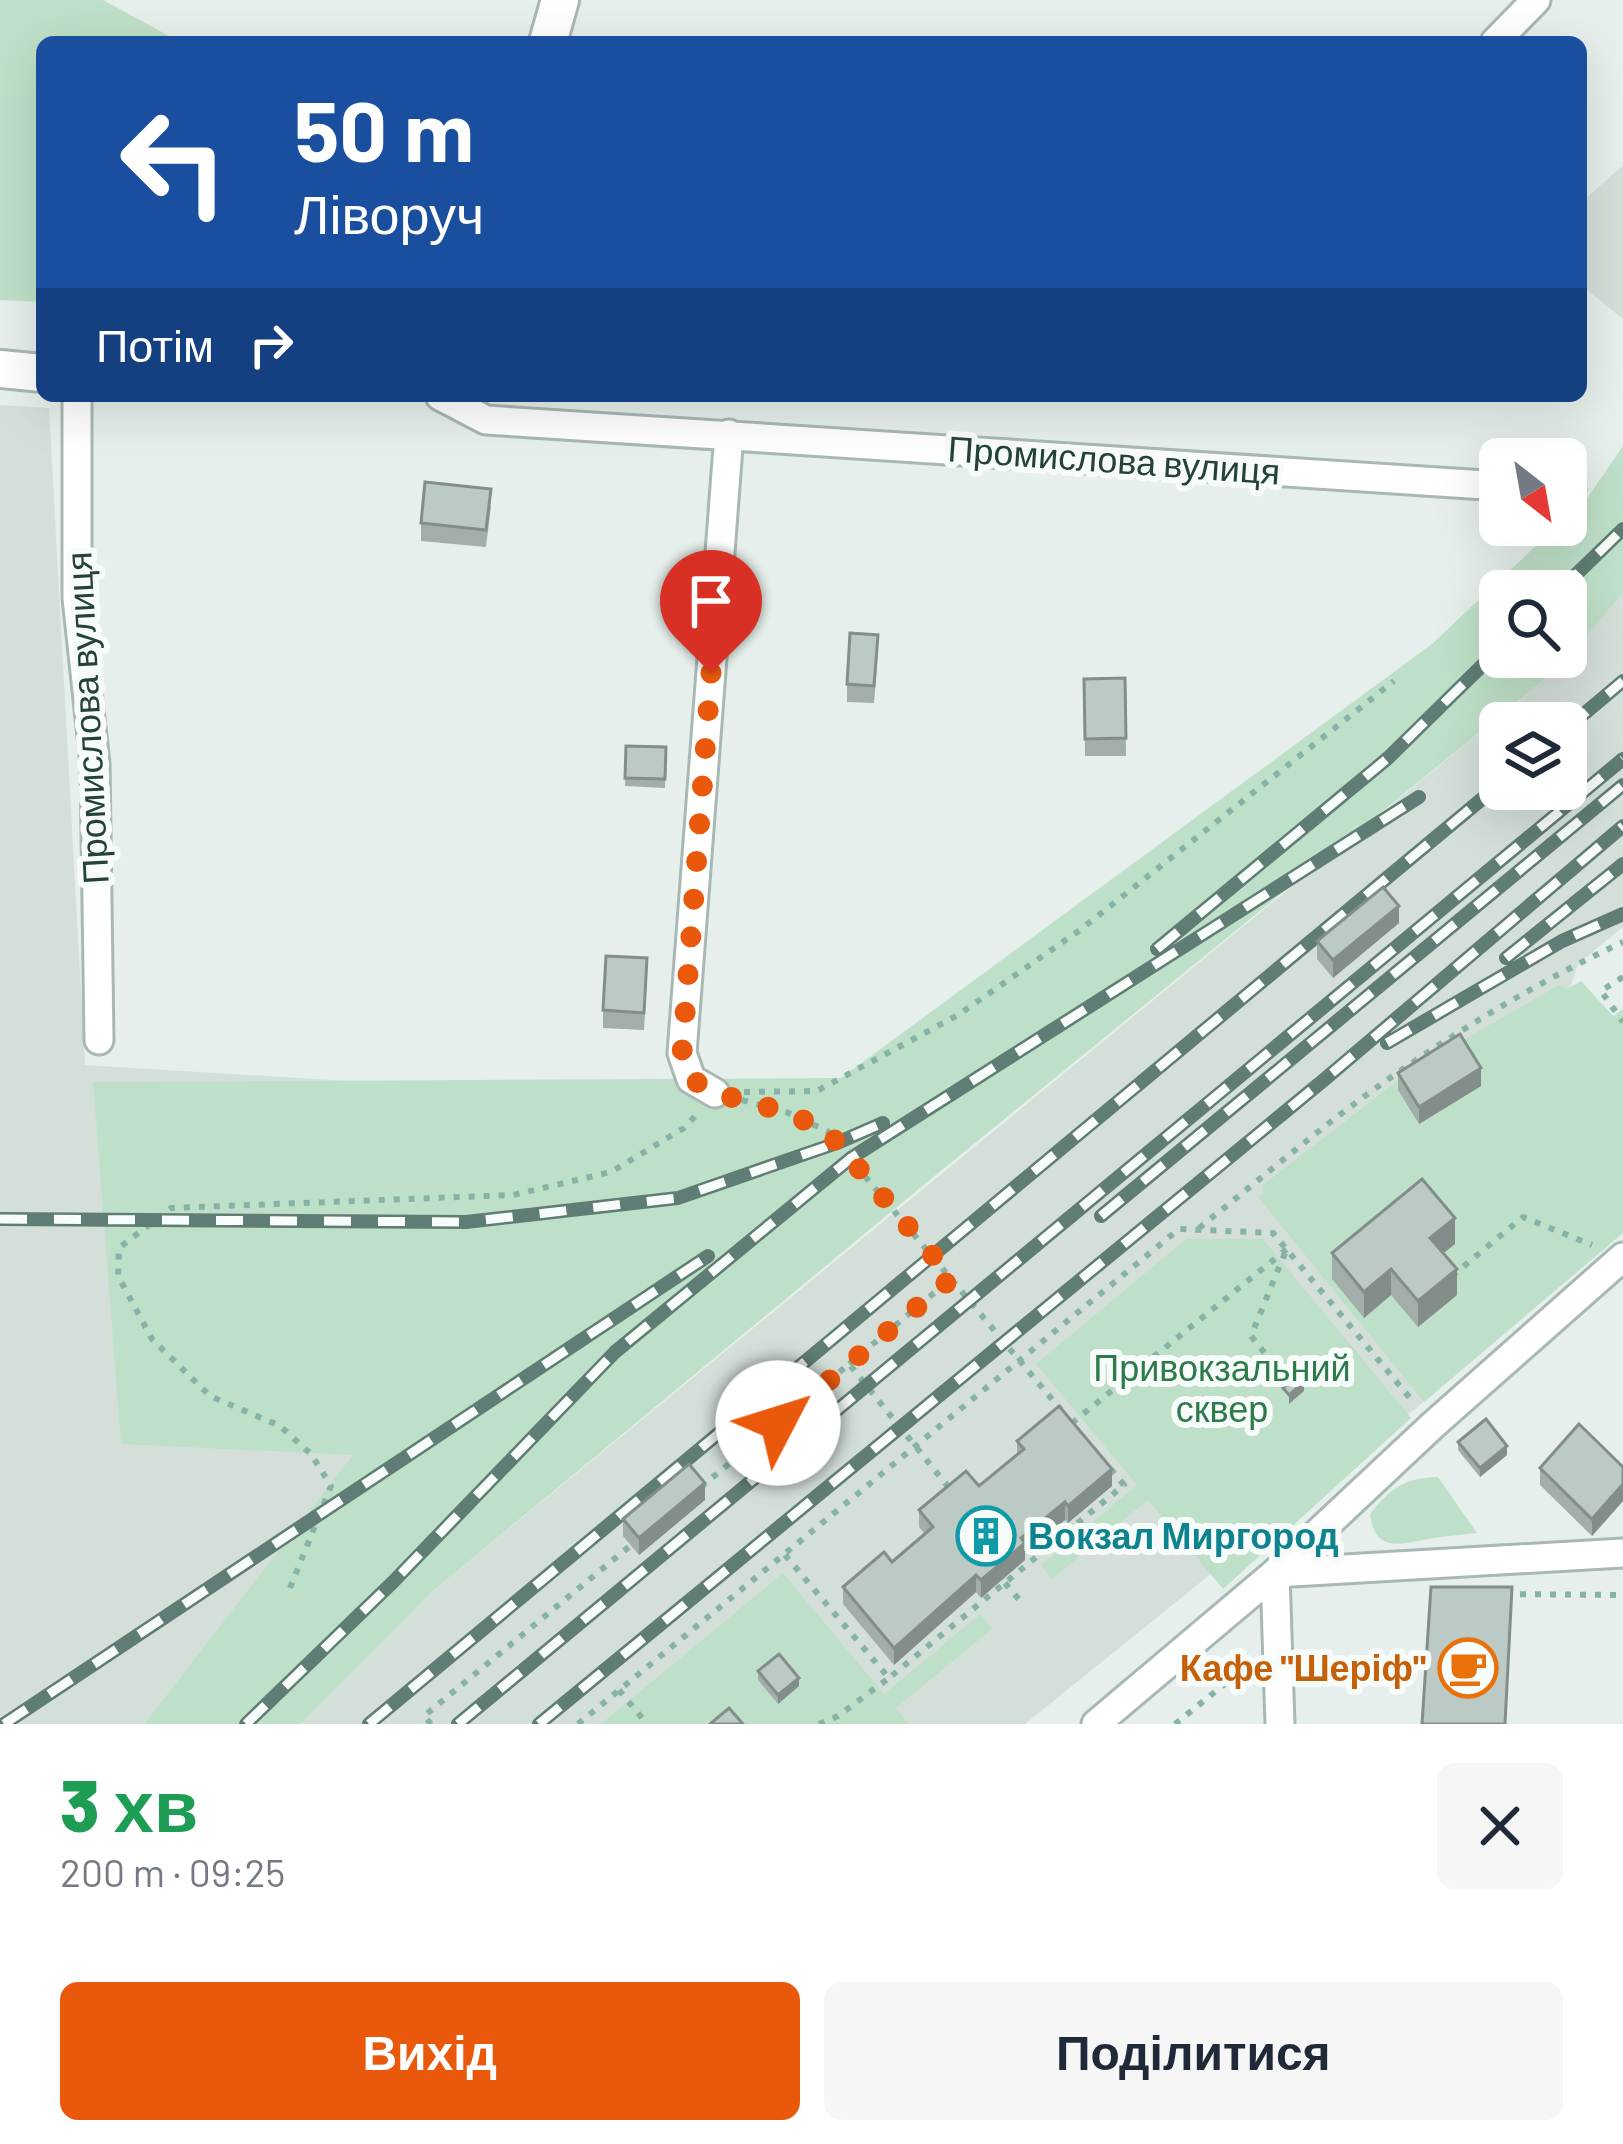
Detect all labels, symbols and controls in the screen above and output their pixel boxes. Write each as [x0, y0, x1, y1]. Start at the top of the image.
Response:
text: 50 m [294, 78, 474, 179]
icon: left [96, 84, 252, 240]
text: Ліворуч [294, 180, 484, 245]
icon: right [238, 312, 304, 378]
text: Потім [96, 317, 214, 371]
street label: Промислова вулиця [946, 425, 1282, 493]
north arrow [1479, 438, 1587, 546]
map controls [1479, 438, 1587, 810]
pin [660, 550, 762, 673]
street label: Промислова вулиця [55, 551, 117, 885]
icon: arrive [678, 568, 744, 634]
button: search [1479, 570, 1587, 678]
button: layers [1479, 702, 1587, 810]
park label: Привокзальний сквер [1093, 1345, 1351, 1430]
position arrow [715, 1360, 841, 1486]
building icon: Вокзал Миргород [955, 1505, 1017, 1567]
place label: Вокзал Миргород [1028, 1513, 1339, 1557]
cafe icon: Кафе "Шеріф" [1437, 1637, 1499, 1699]
place label: Кафе "Шеріф" [1180, 1645, 1426, 1689]
text: 3 хв [60, 1760, 198, 1846]
button: close [1437, 1763, 1563, 1889]
text: 200 m · 09:25 [60, 1848, 285, 1895]
button: Вихід [60, 1982, 800, 2120]
button: Поділитися [824, 1982, 1563, 2120]

